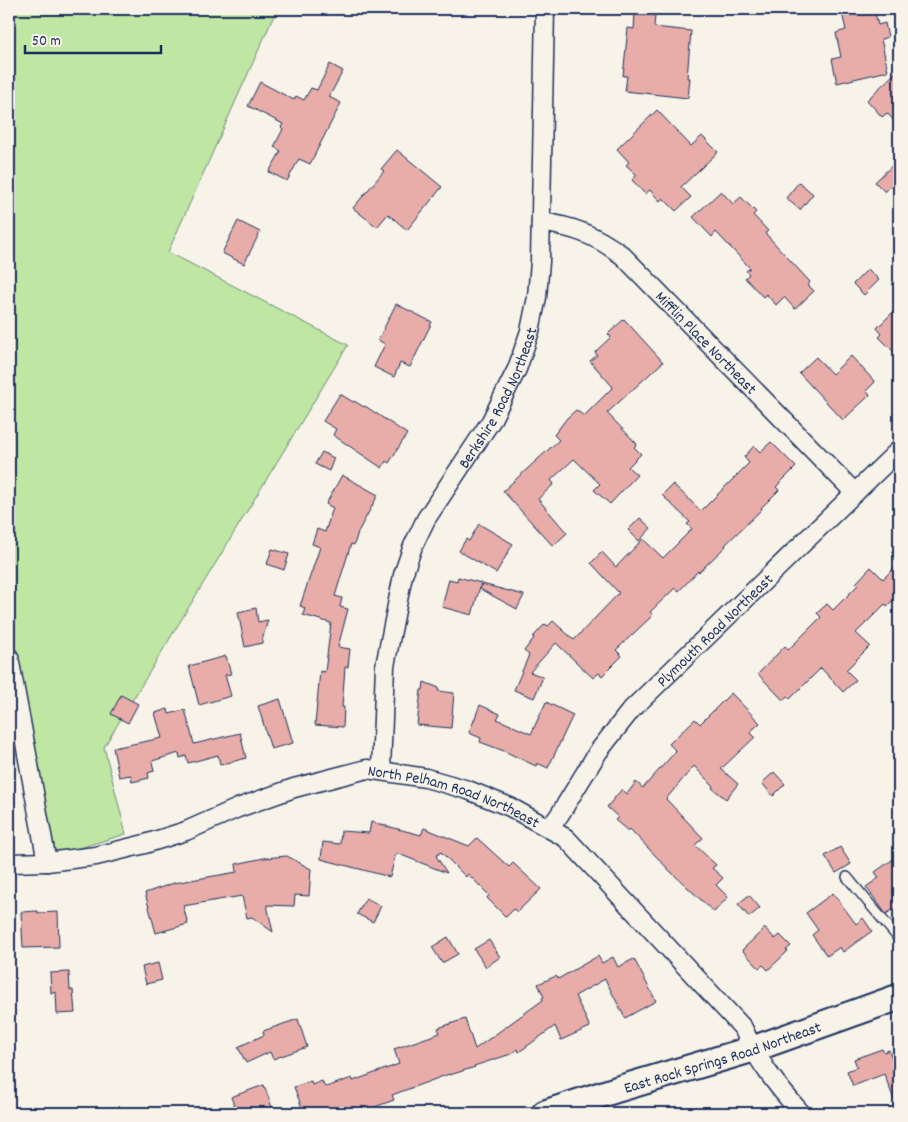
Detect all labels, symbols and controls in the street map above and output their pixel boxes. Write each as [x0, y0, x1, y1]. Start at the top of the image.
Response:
scale bar [25, 22, 161, 54]
text: 50 m [32, 31, 61, 53]
street label: Mifflin Place Northeast [649, 286, 762, 401]
street label: Berkshire Road Northeast [454, 326, 544, 474]
street label: Plymouth Road Northeast [652, 569, 779, 693]
street label: North Pelham Road Northeast [366, 760, 543, 835]
street label: East Rock Springs Road Northeast [621, 1017, 825, 1101]

